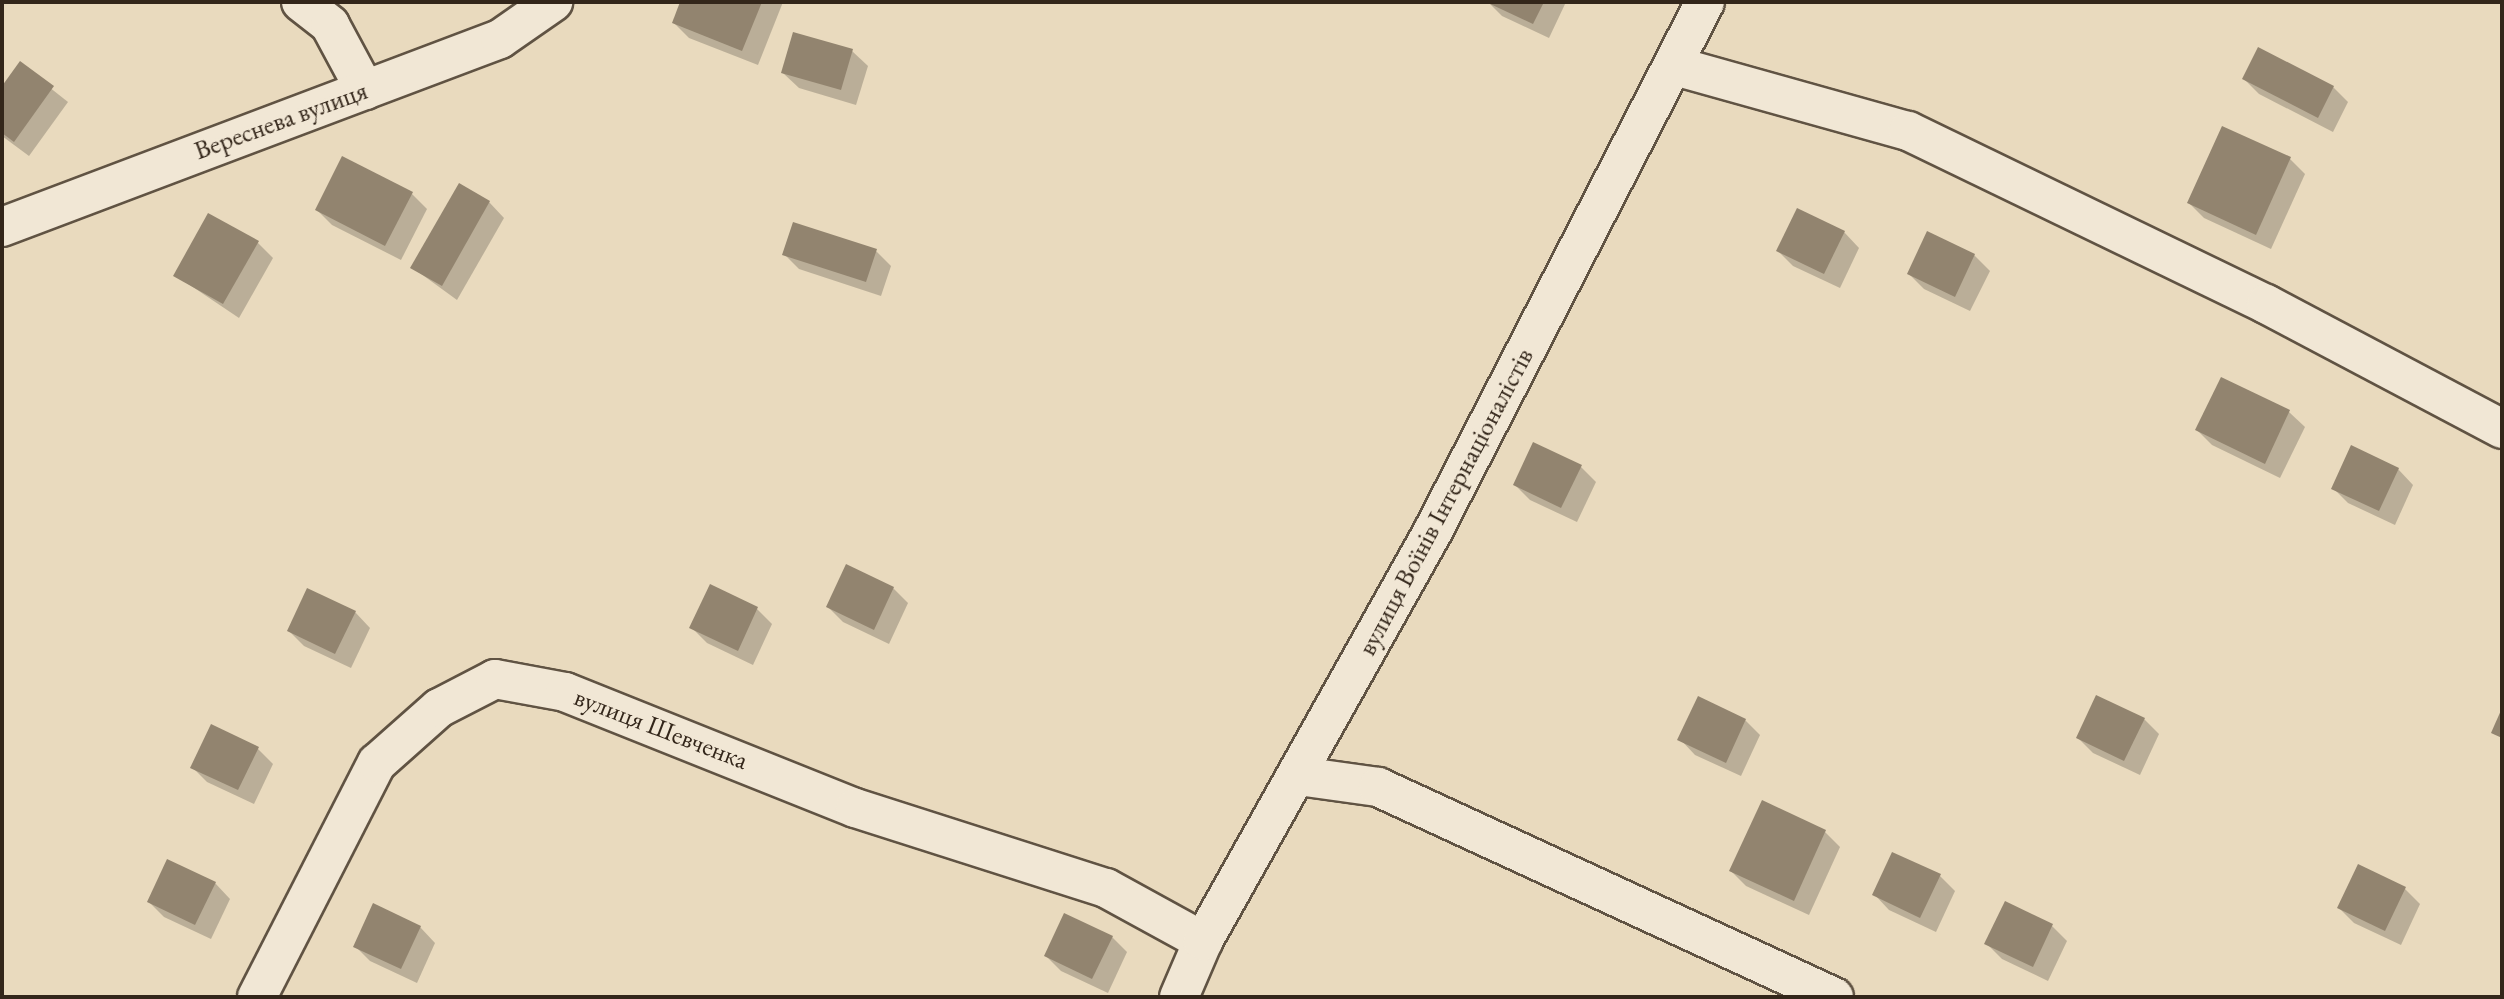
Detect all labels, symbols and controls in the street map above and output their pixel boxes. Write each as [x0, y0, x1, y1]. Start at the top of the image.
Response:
street label: Вереснева вулиця [190, 75, 372, 167]
street label: вулиця Воїнів Інтернаціоналістів [1352, 343, 1540, 661]
street label: вулиця Шевченка [570, 682, 752, 776]

